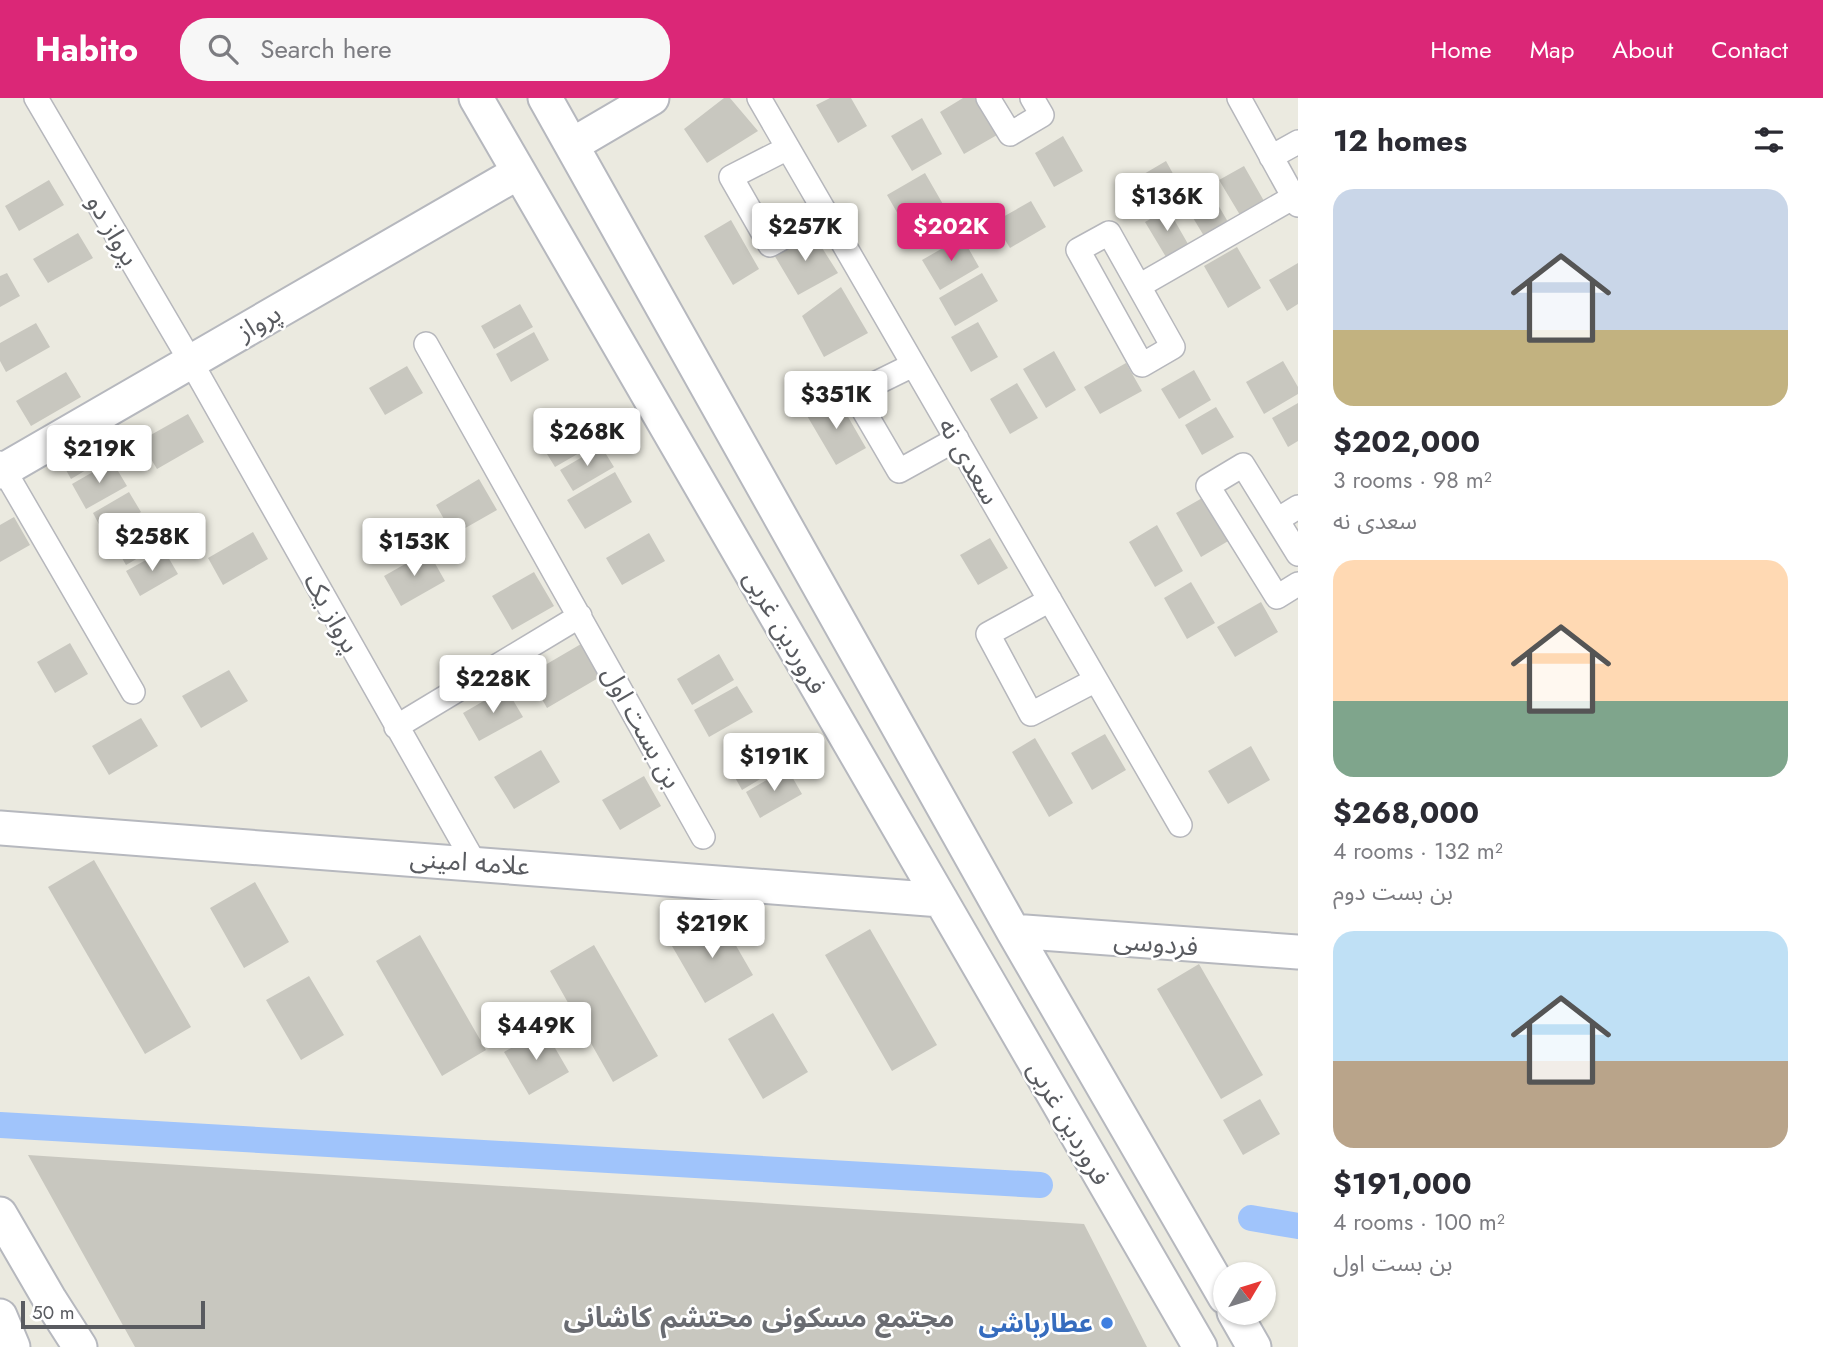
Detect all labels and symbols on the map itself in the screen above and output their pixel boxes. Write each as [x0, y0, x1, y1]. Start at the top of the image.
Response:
pin: $136K [1118, 174, 1216, 233]
street label: پرواز دو [77, 187, 149, 273]
pin: $257K [756, 204, 854, 263]
pin: $202K [902, 204, 1000, 263]
street label: پرواز [229, 294, 288, 350]
pin: $351K [787, 372, 885, 431]
pin: $268K [538, 408, 636, 468]
street label: سعدی نه [929, 410, 1009, 512]
pin: $219K [50, 426, 148, 485]
pin: $258K [103, 514, 201, 573]
pin: $153K [365, 518, 463, 578]
street label: فروردین غربی [734, 563, 836, 701]
street label: پرواز یک [294, 566, 370, 660]
pin: $228K [444, 656, 542, 715]
street label: بن بست اول [593, 659, 691, 795]
pin: $191K [725, 734, 823, 793]
street label: علامه امینی [409, 839, 531, 885]
pin: $219K [663, 900, 761, 960]
street label: فردوسی [1112, 920, 1200, 966]
pin: $449K [487, 1002, 585, 1062]
street label: فروردین غربی [1018, 1054, 1120, 1192]
north arrow [1213, 1262, 1276, 1325]
district label: مجتمع مسکونی محتشم کاشانی [563, 1297, 955, 1339]
scale bar [21, 1298, 205, 1330]
place label: عطارباشی [979, 1304, 1093, 1342]
marker: عطارباشی [1099, 1315, 1115, 1331]

